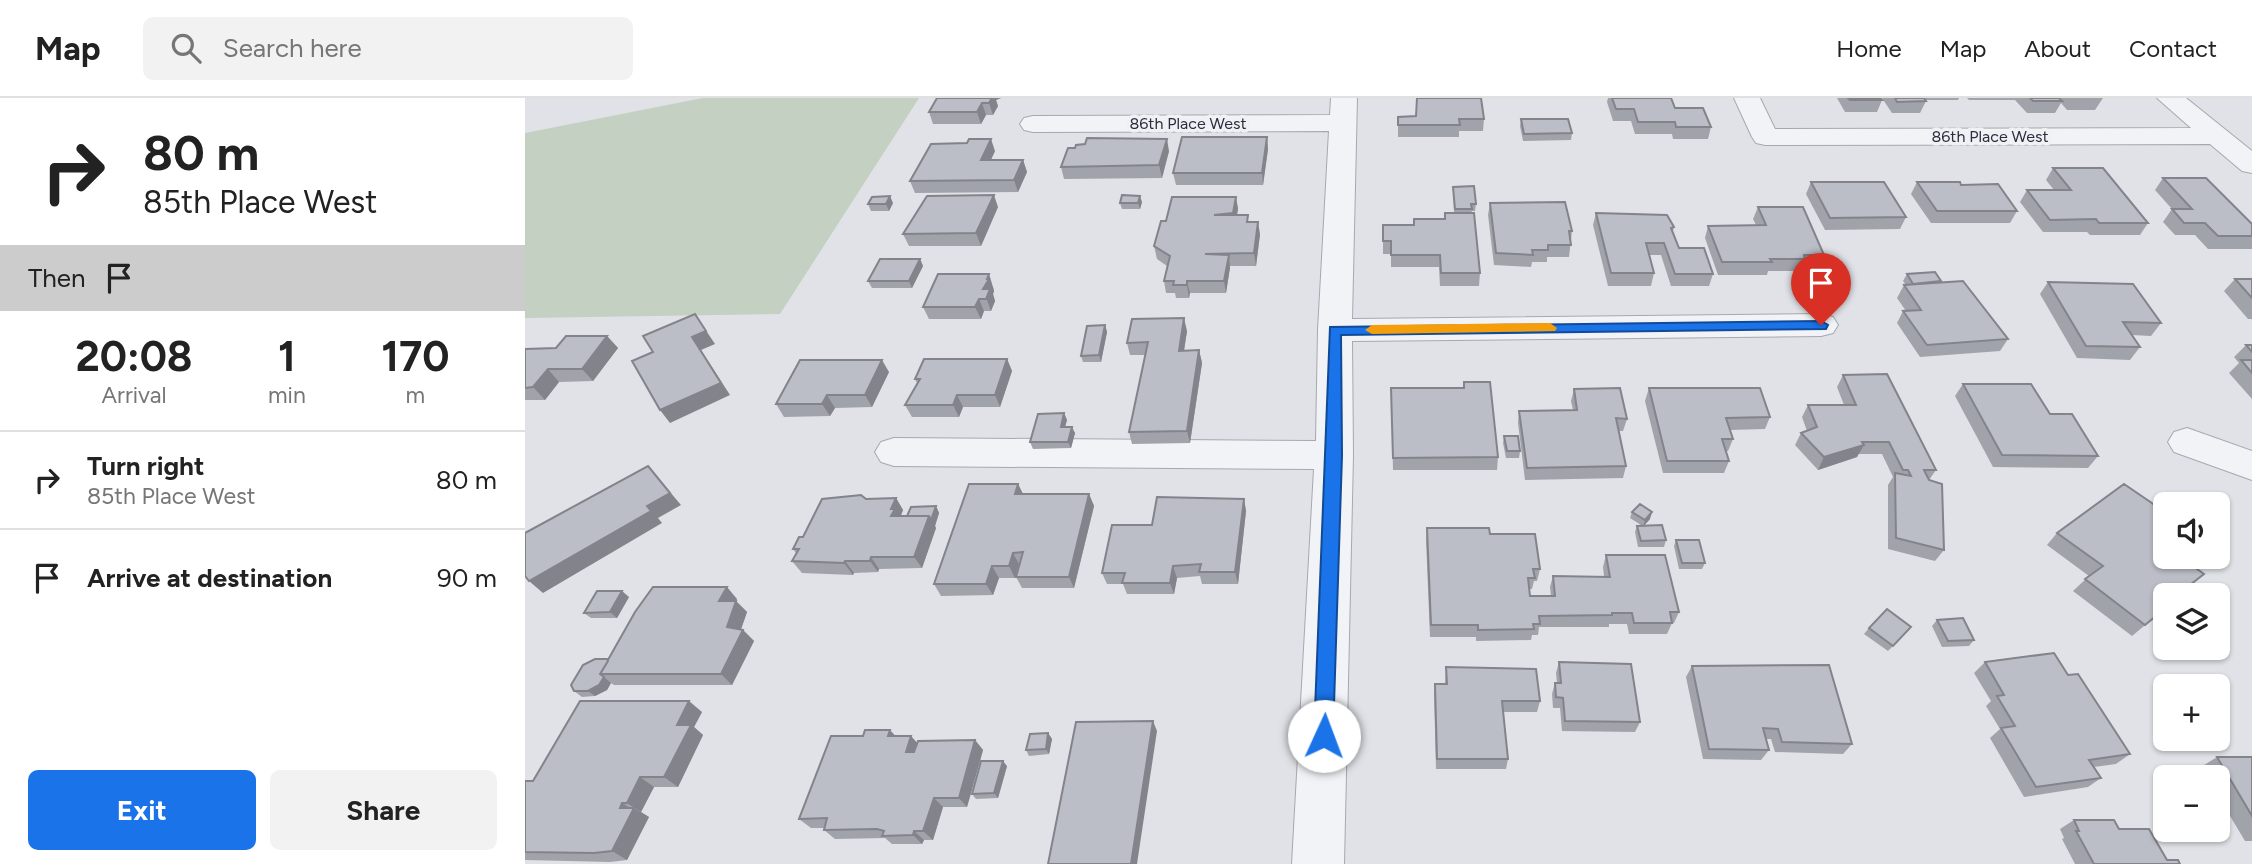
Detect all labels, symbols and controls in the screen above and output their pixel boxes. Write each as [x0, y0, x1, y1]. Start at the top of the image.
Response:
search box [143, 17, 633, 80]
text: Map [35, 29, 101, 68]
icon: search [167, 29, 205, 67]
text: Search here [223, 32, 362, 64]
text: Home [1836, 34, 1902, 63]
text: Map [1940, 34, 1986, 63]
text: About [2024, 34, 2091, 63]
text: Contact [2129, 34, 2217, 63]
street label: 86th Place West [1129, 114, 1247, 133]
text: 80 m [143, 123, 259, 182]
icon: right [28, 126, 119, 217]
street label: 86th Place West [1931, 127, 2049, 146]
text: 85th Place West [143, 183, 377, 221]
pin [1791, 253, 1851, 325]
icon: arrive [100, 259, 138, 297]
text: Then [28, 262, 86, 294]
icon: arrive [1802, 264, 1840, 302]
text: 20:08 [75, 331, 193, 382]
text: 1 [278, 331, 296, 382]
text: 170 [381, 331, 450, 382]
text: Arrival [102, 381, 166, 409]
text: min [268, 381, 306, 409]
text: m [406, 381, 425, 409]
text: Turn right [87, 450, 204, 482]
icon: right [28, 461, 66, 499]
text: 80 m [436, 464, 497, 496]
text: 85th Place West [87, 482, 255, 510]
map controls [2153, 492, 2230, 842]
button: sound [2153, 492, 2230, 569]
icon: arrive [28, 559, 66, 597]
text: Arrive at destination [87, 562, 332, 594]
text: 90 m [437, 562, 497, 594]
button: layers [2153, 583, 2230, 660]
button: + [2153, 674, 2230, 751]
position arrow [1287, 699, 1361, 773]
button: − [2153, 765, 2230, 842]
button: Exit [28, 770, 256, 850]
button: Share [270, 770, 497, 850]

